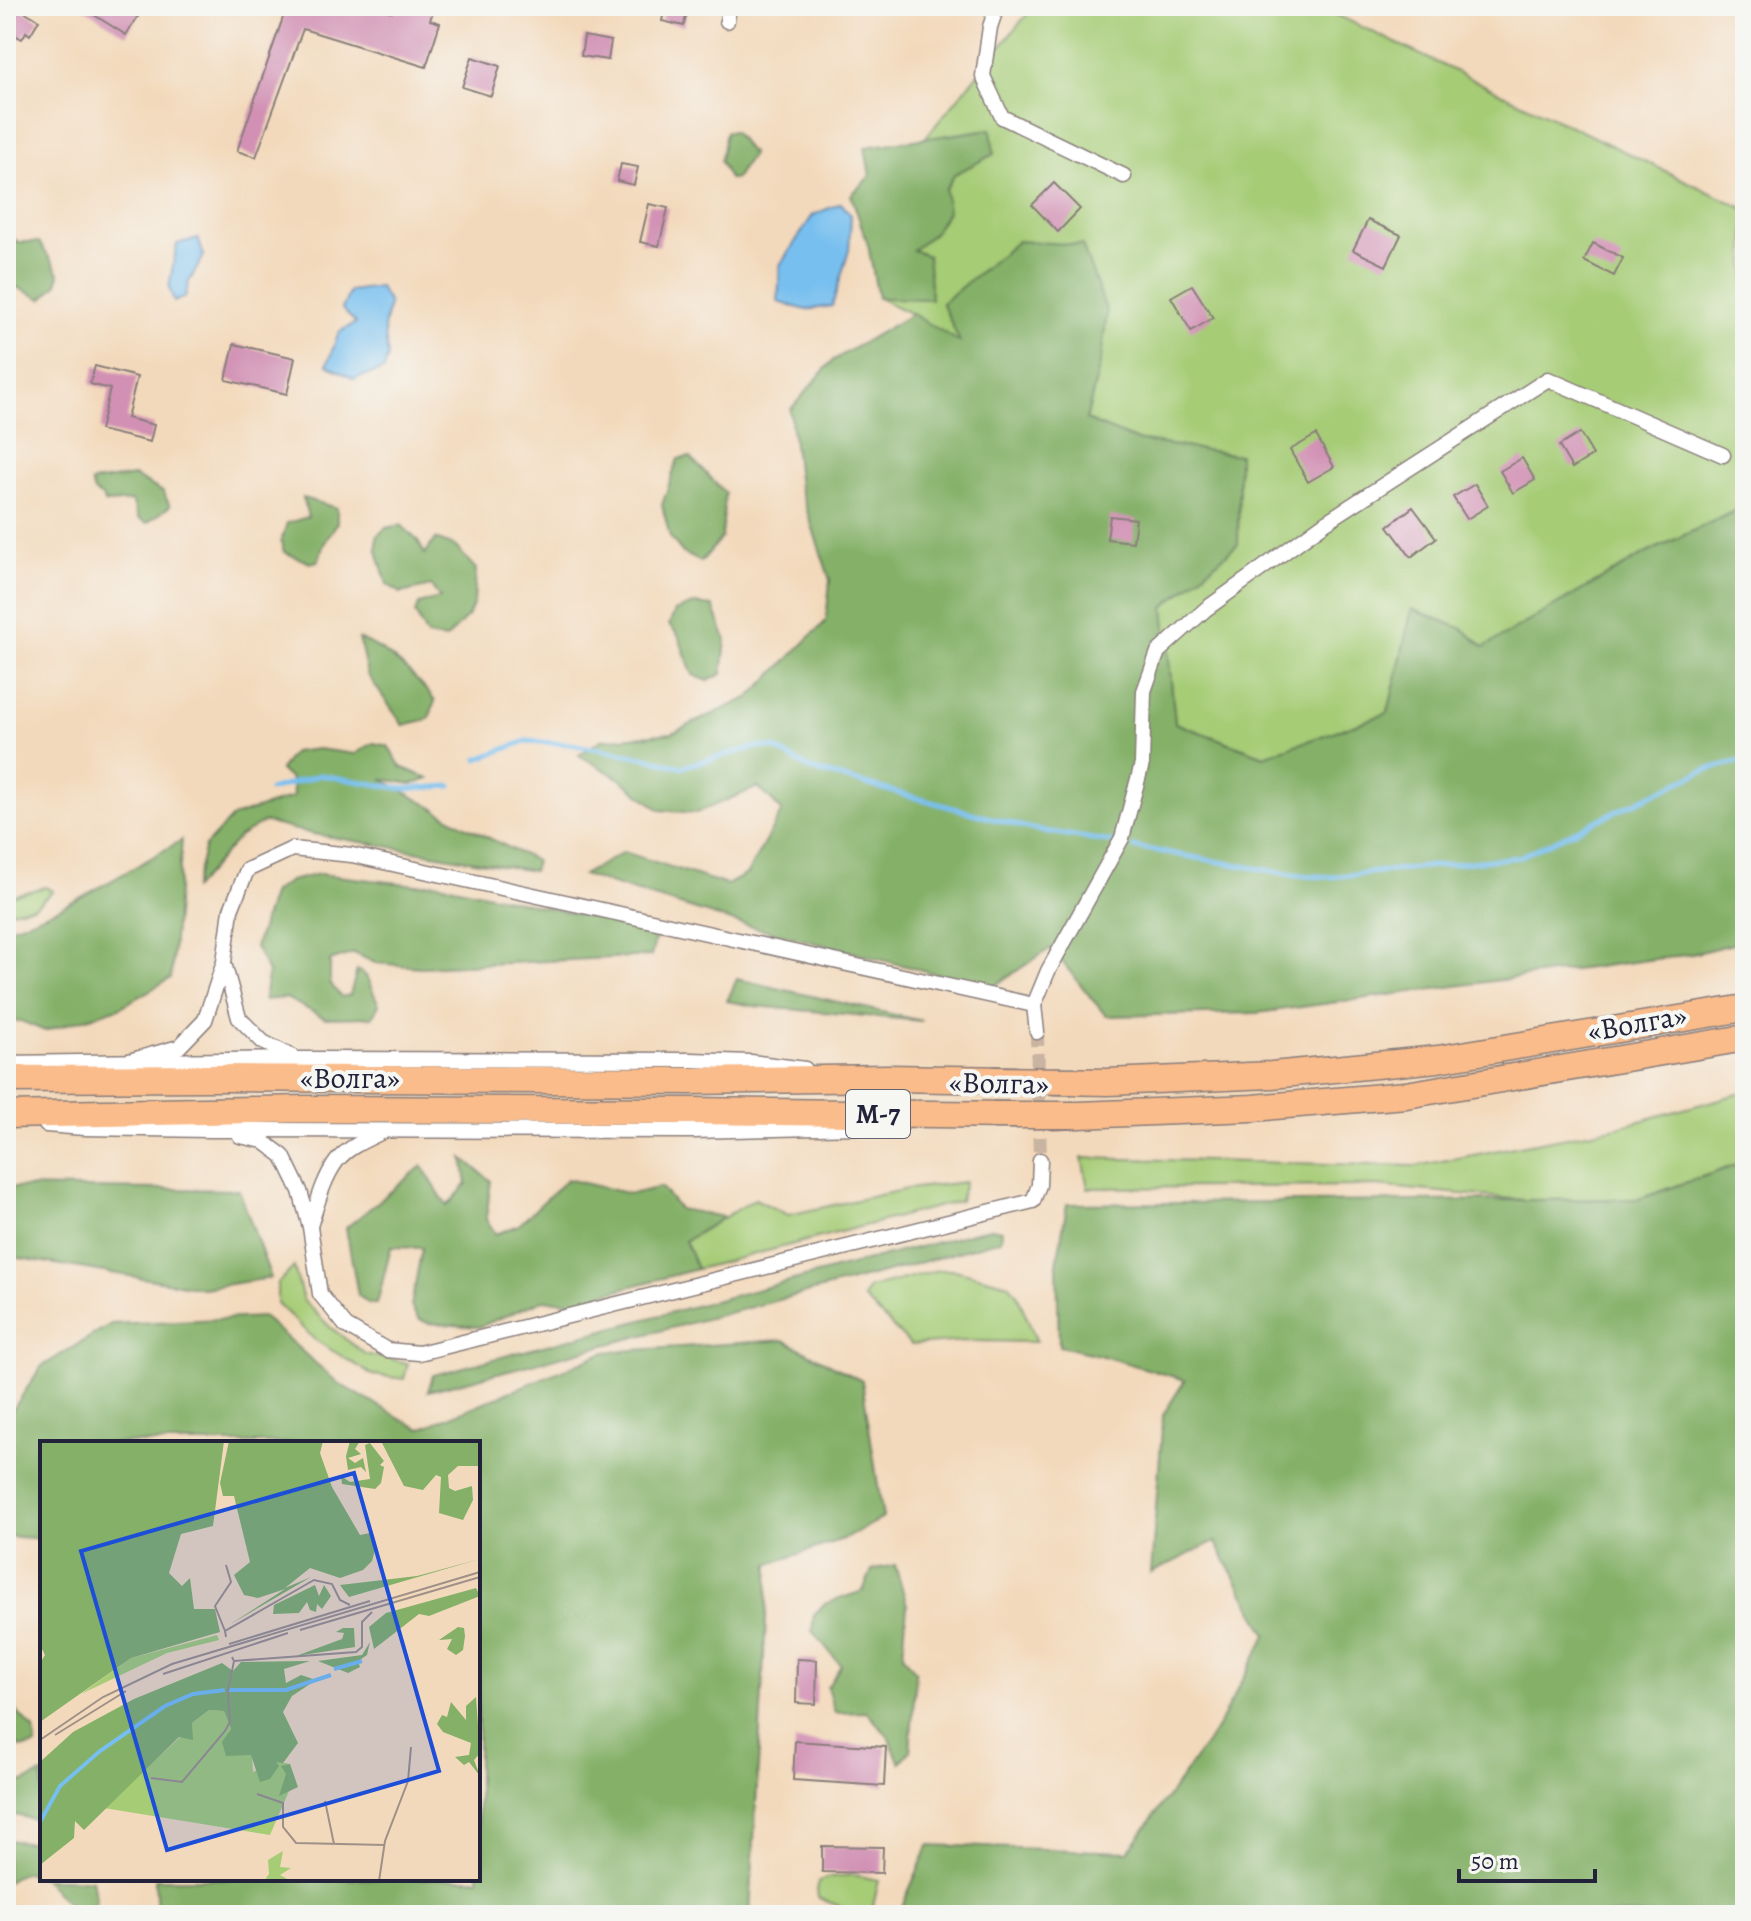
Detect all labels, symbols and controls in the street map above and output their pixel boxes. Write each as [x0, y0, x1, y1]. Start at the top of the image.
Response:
street label: «Волга» [1584, 995, 1690, 1051]
street label: «Волга» [300, 1058, 400, 1098]
street label: «Волга» [949, 1062, 1049, 1104]
road number: М-7 [846, 1090, 910, 1138]
inset map [40, 1441, 480, 1881]
scale bar [1459, 1833, 1595, 1883]
text: 50 m [1471, 1845, 1519, 1877]

